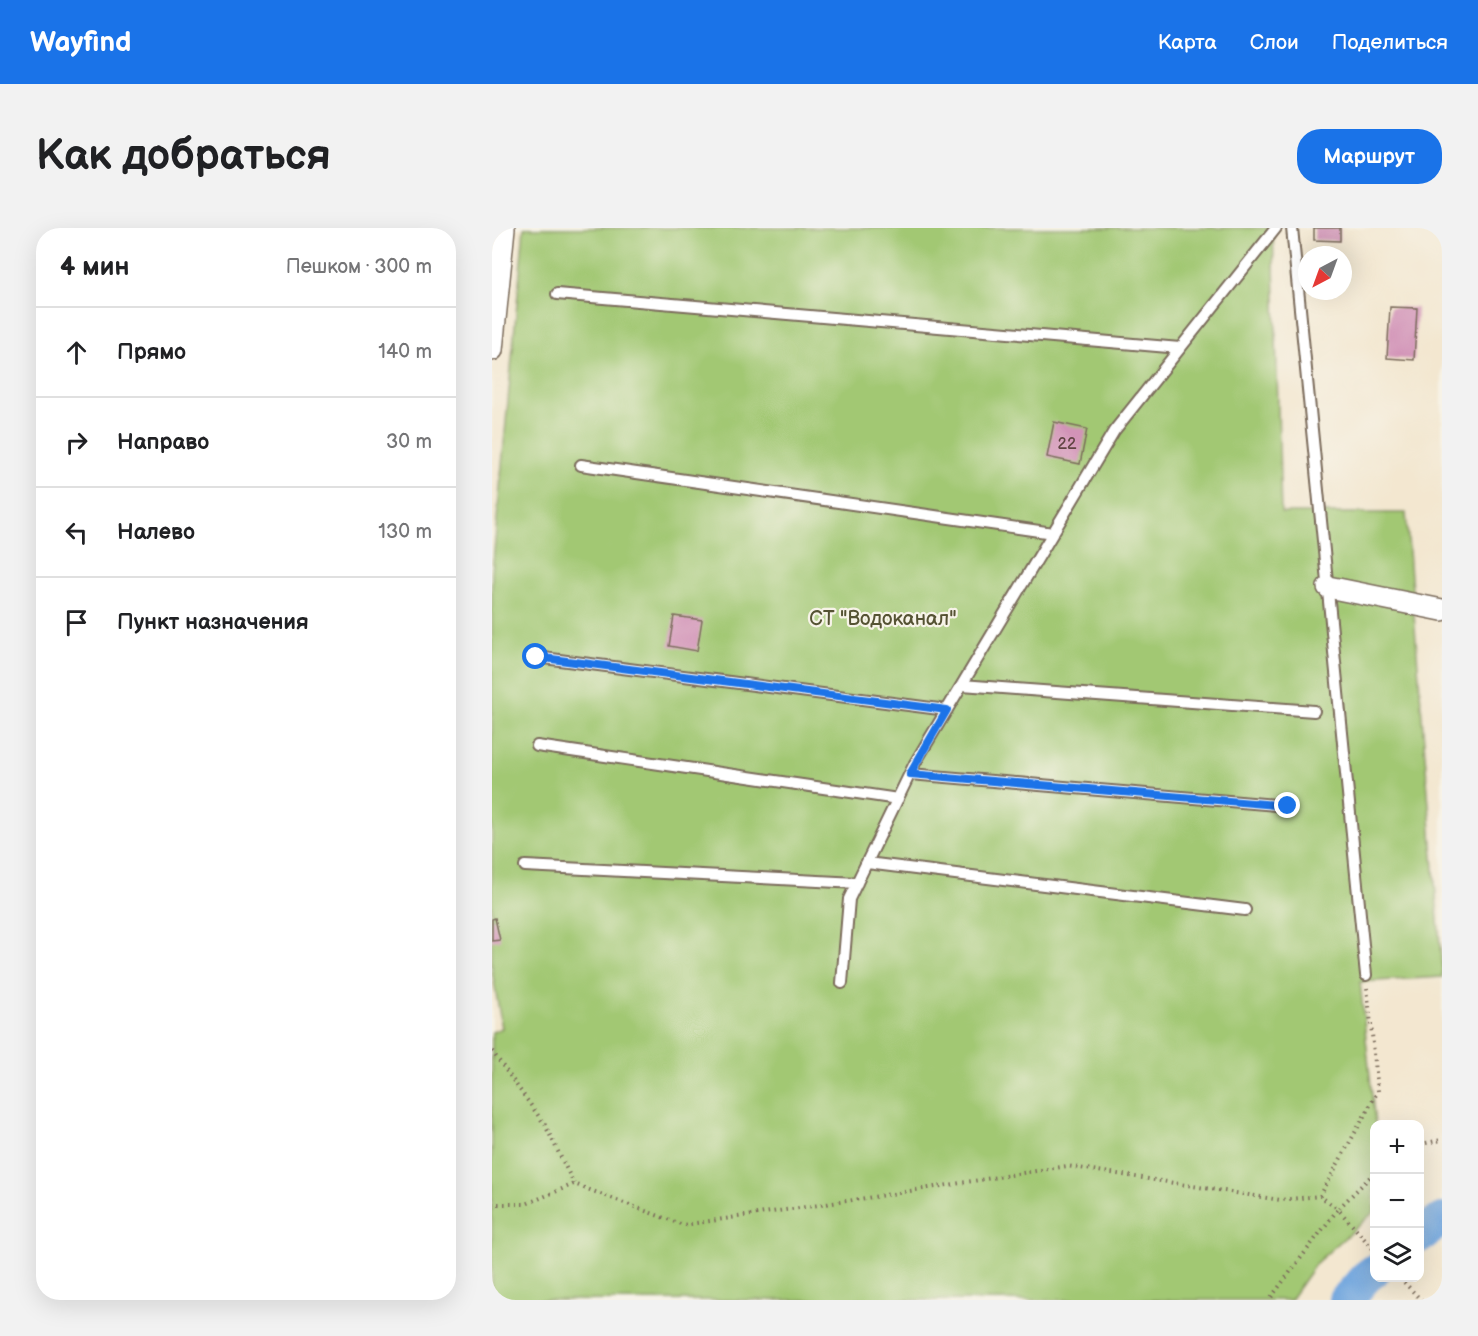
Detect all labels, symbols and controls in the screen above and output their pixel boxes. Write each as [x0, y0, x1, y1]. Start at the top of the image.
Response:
text: Wayfind [30, 26, 131, 59]
text: Карта [1158, 30, 1217, 55]
text: Слои [1250, 30, 1299, 55]
text: Поделиться [1332, 30, 1448, 55]
button: Маршрут [1297, 129, 1442, 184]
text: Как добраться [36, 131, 331, 182]
north arrow [1298, 246, 1352, 300]
text: 4 мин [60, 252, 129, 283]
text: Пешком · 300 m [286, 255, 432, 279]
icon: ahead [60, 336, 93, 369]
text: Прямо [117, 339, 186, 366]
text: 140 m [378, 340, 432, 364]
icon: right [60, 426, 93, 459]
text: Направо [117, 429, 209, 456]
text: 30 m [386, 430, 432, 454]
house number: 22 [1058, 435, 1077, 454]
icon: left [60, 516, 93, 549]
text: Налево [117, 519, 195, 546]
text: 130 m [378, 520, 432, 544]
icon: arrive [60, 606, 93, 639]
park label: СТ "Водоканал" [809, 607, 957, 631]
text: Пункт назначения [117, 609, 309, 636]
route start [522, 643, 548, 669]
route end [1274, 792, 1300, 818]
map controls [1370, 1120, 1424, 1282]
button: + [1370, 1120, 1424, 1174]
button: − [1370, 1174, 1424, 1228]
button: layers [1370, 1228, 1424, 1282]

